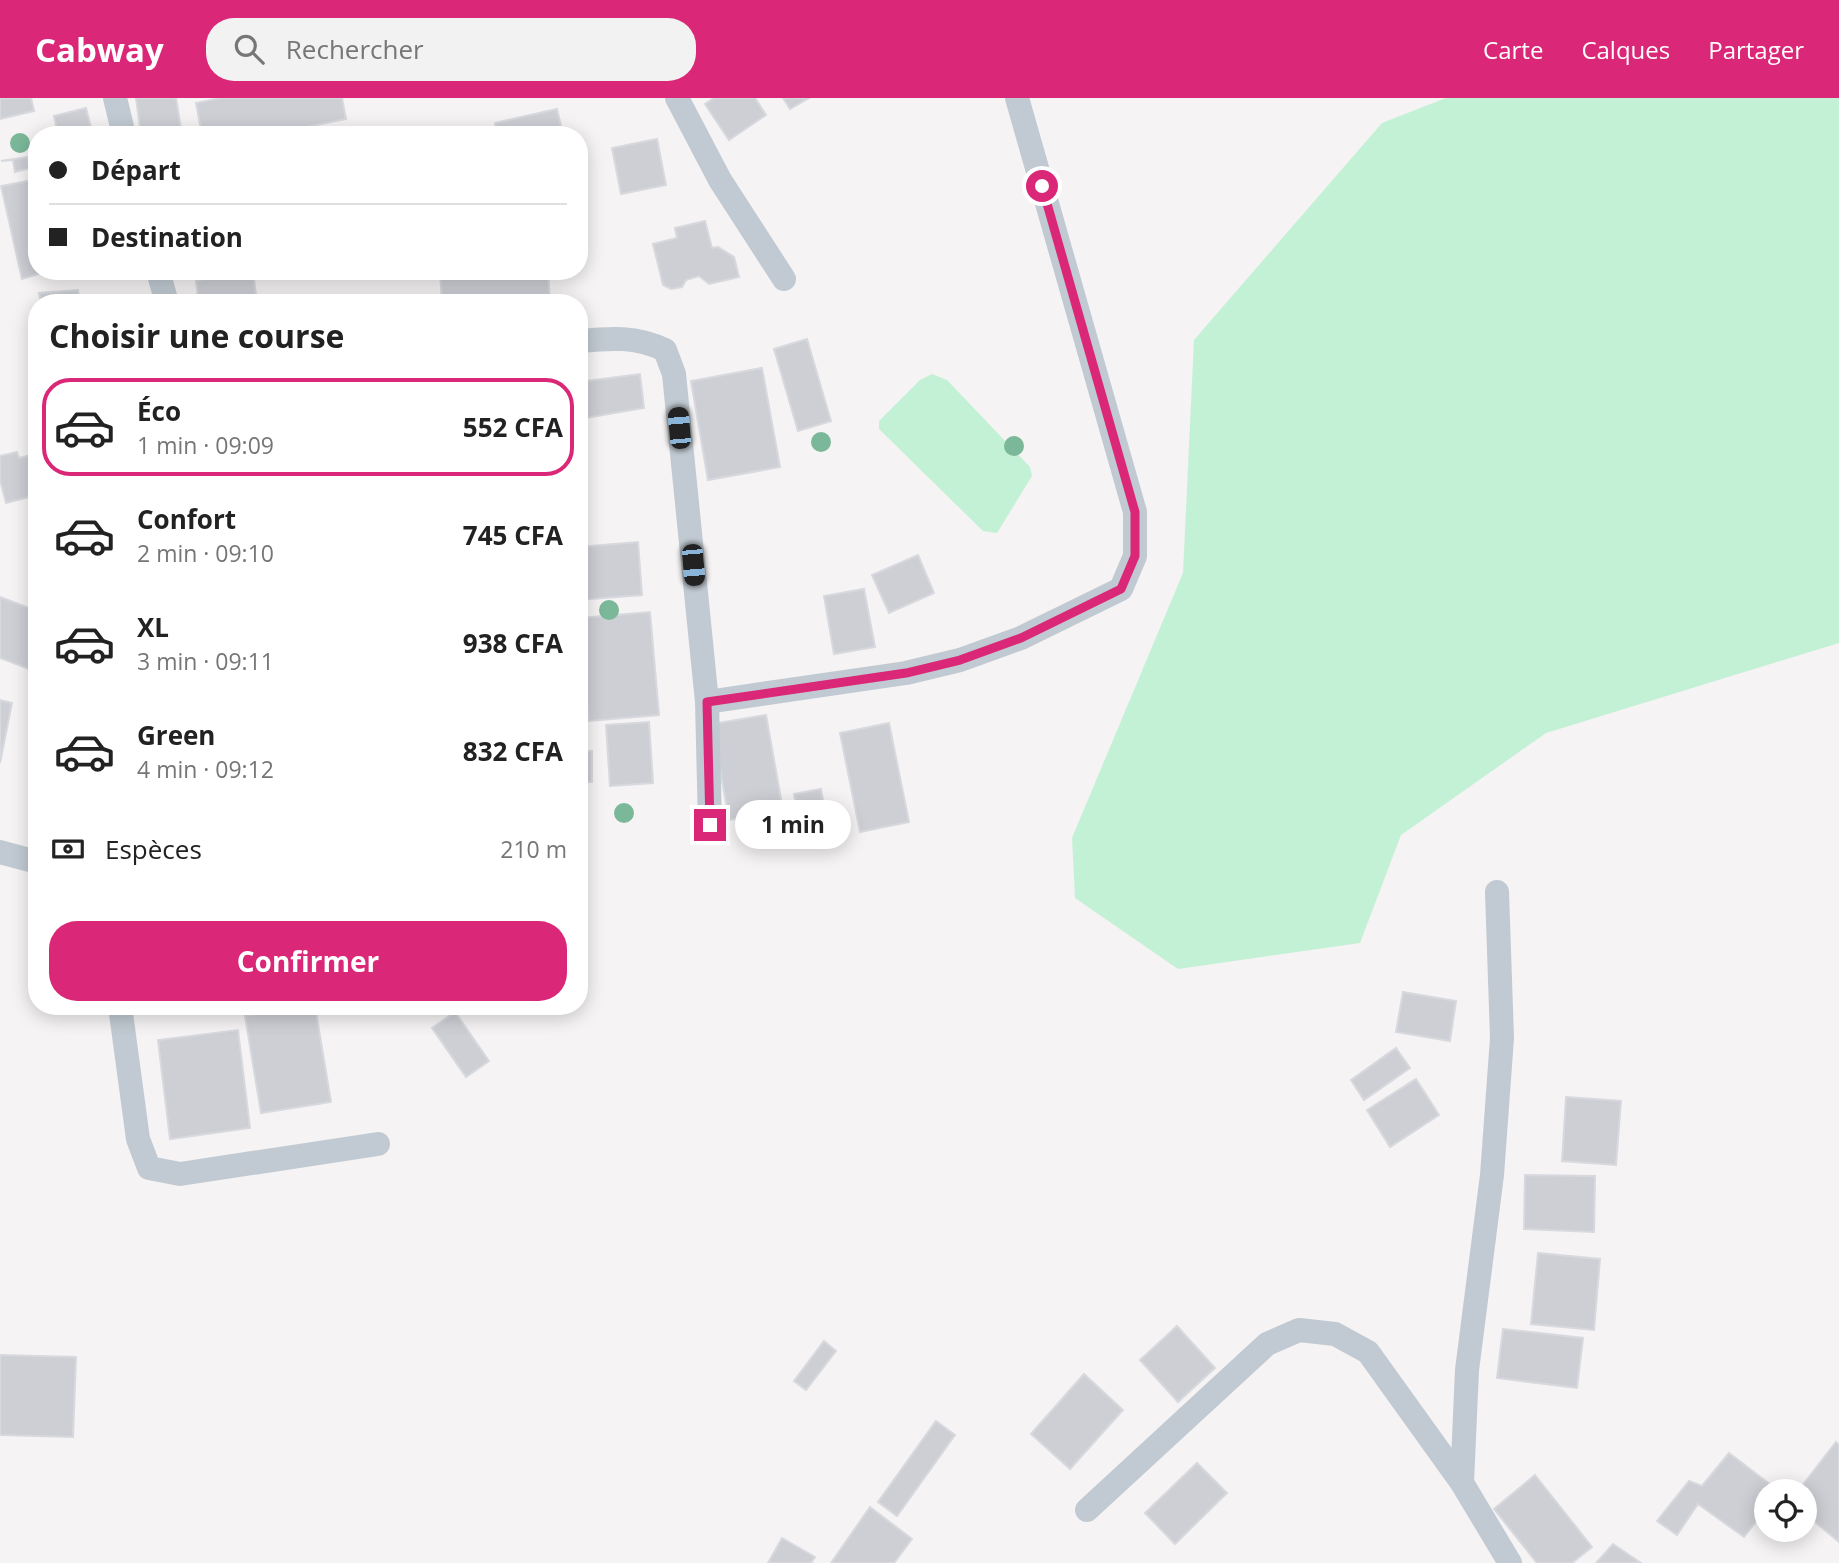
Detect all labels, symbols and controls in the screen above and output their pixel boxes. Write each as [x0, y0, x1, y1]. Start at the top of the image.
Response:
search box [206, 18, 696, 81]
text: Cabway [35, 27, 164, 72]
icon: search [230, 30, 268, 68]
text: Rechercher [286, 31, 424, 67]
text: Carte [1483, 33, 1543, 66]
text: Calques [1581, 33, 1670, 66]
text: Partager [1708, 33, 1804, 66]
text: Départ [91, 152, 181, 188]
route start [1026, 170, 1058, 202]
text: Destination [91, 219, 243, 255]
text: Choisir une course [49, 314, 344, 357]
text: Éco [137, 393, 181, 429]
icon: car [53, 396, 116, 459]
car [667, 406, 692, 450]
text: 552 CFA [463, 409, 563, 445]
text: 1 min · 09:09 [137, 429, 274, 461]
text: Confort [137, 501, 236, 537]
icon: car [53, 504, 116, 567]
text: 745 CFA [463, 517, 563, 553]
text: 2 min · 09:10 [137, 537, 274, 569]
car [681, 543, 706, 587]
text: XL [137, 609, 169, 645]
icon: car [53, 612, 116, 675]
text: 938 CFA [463, 625, 563, 661]
text: 3 min · 09:11 [137, 645, 274, 677]
text: Green [137, 717, 215, 753]
icon: car [53, 720, 116, 783]
text: 832 CFA [463, 733, 563, 769]
text: 4 min · 09:12 [137, 753, 274, 785]
callout: 1 min [734, 800, 850, 850]
text: 1 min [761, 808, 825, 840]
route end [694, 809, 726, 841]
icon: cash [49, 830, 87, 868]
text: Espèces [105, 831, 202, 867]
text: 210 m [500, 833, 567, 865]
button: Confirmer [49, 921, 567, 1001]
map controls [1754, 1479, 1817, 1542]
button: locate [1754, 1479, 1817, 1542]

